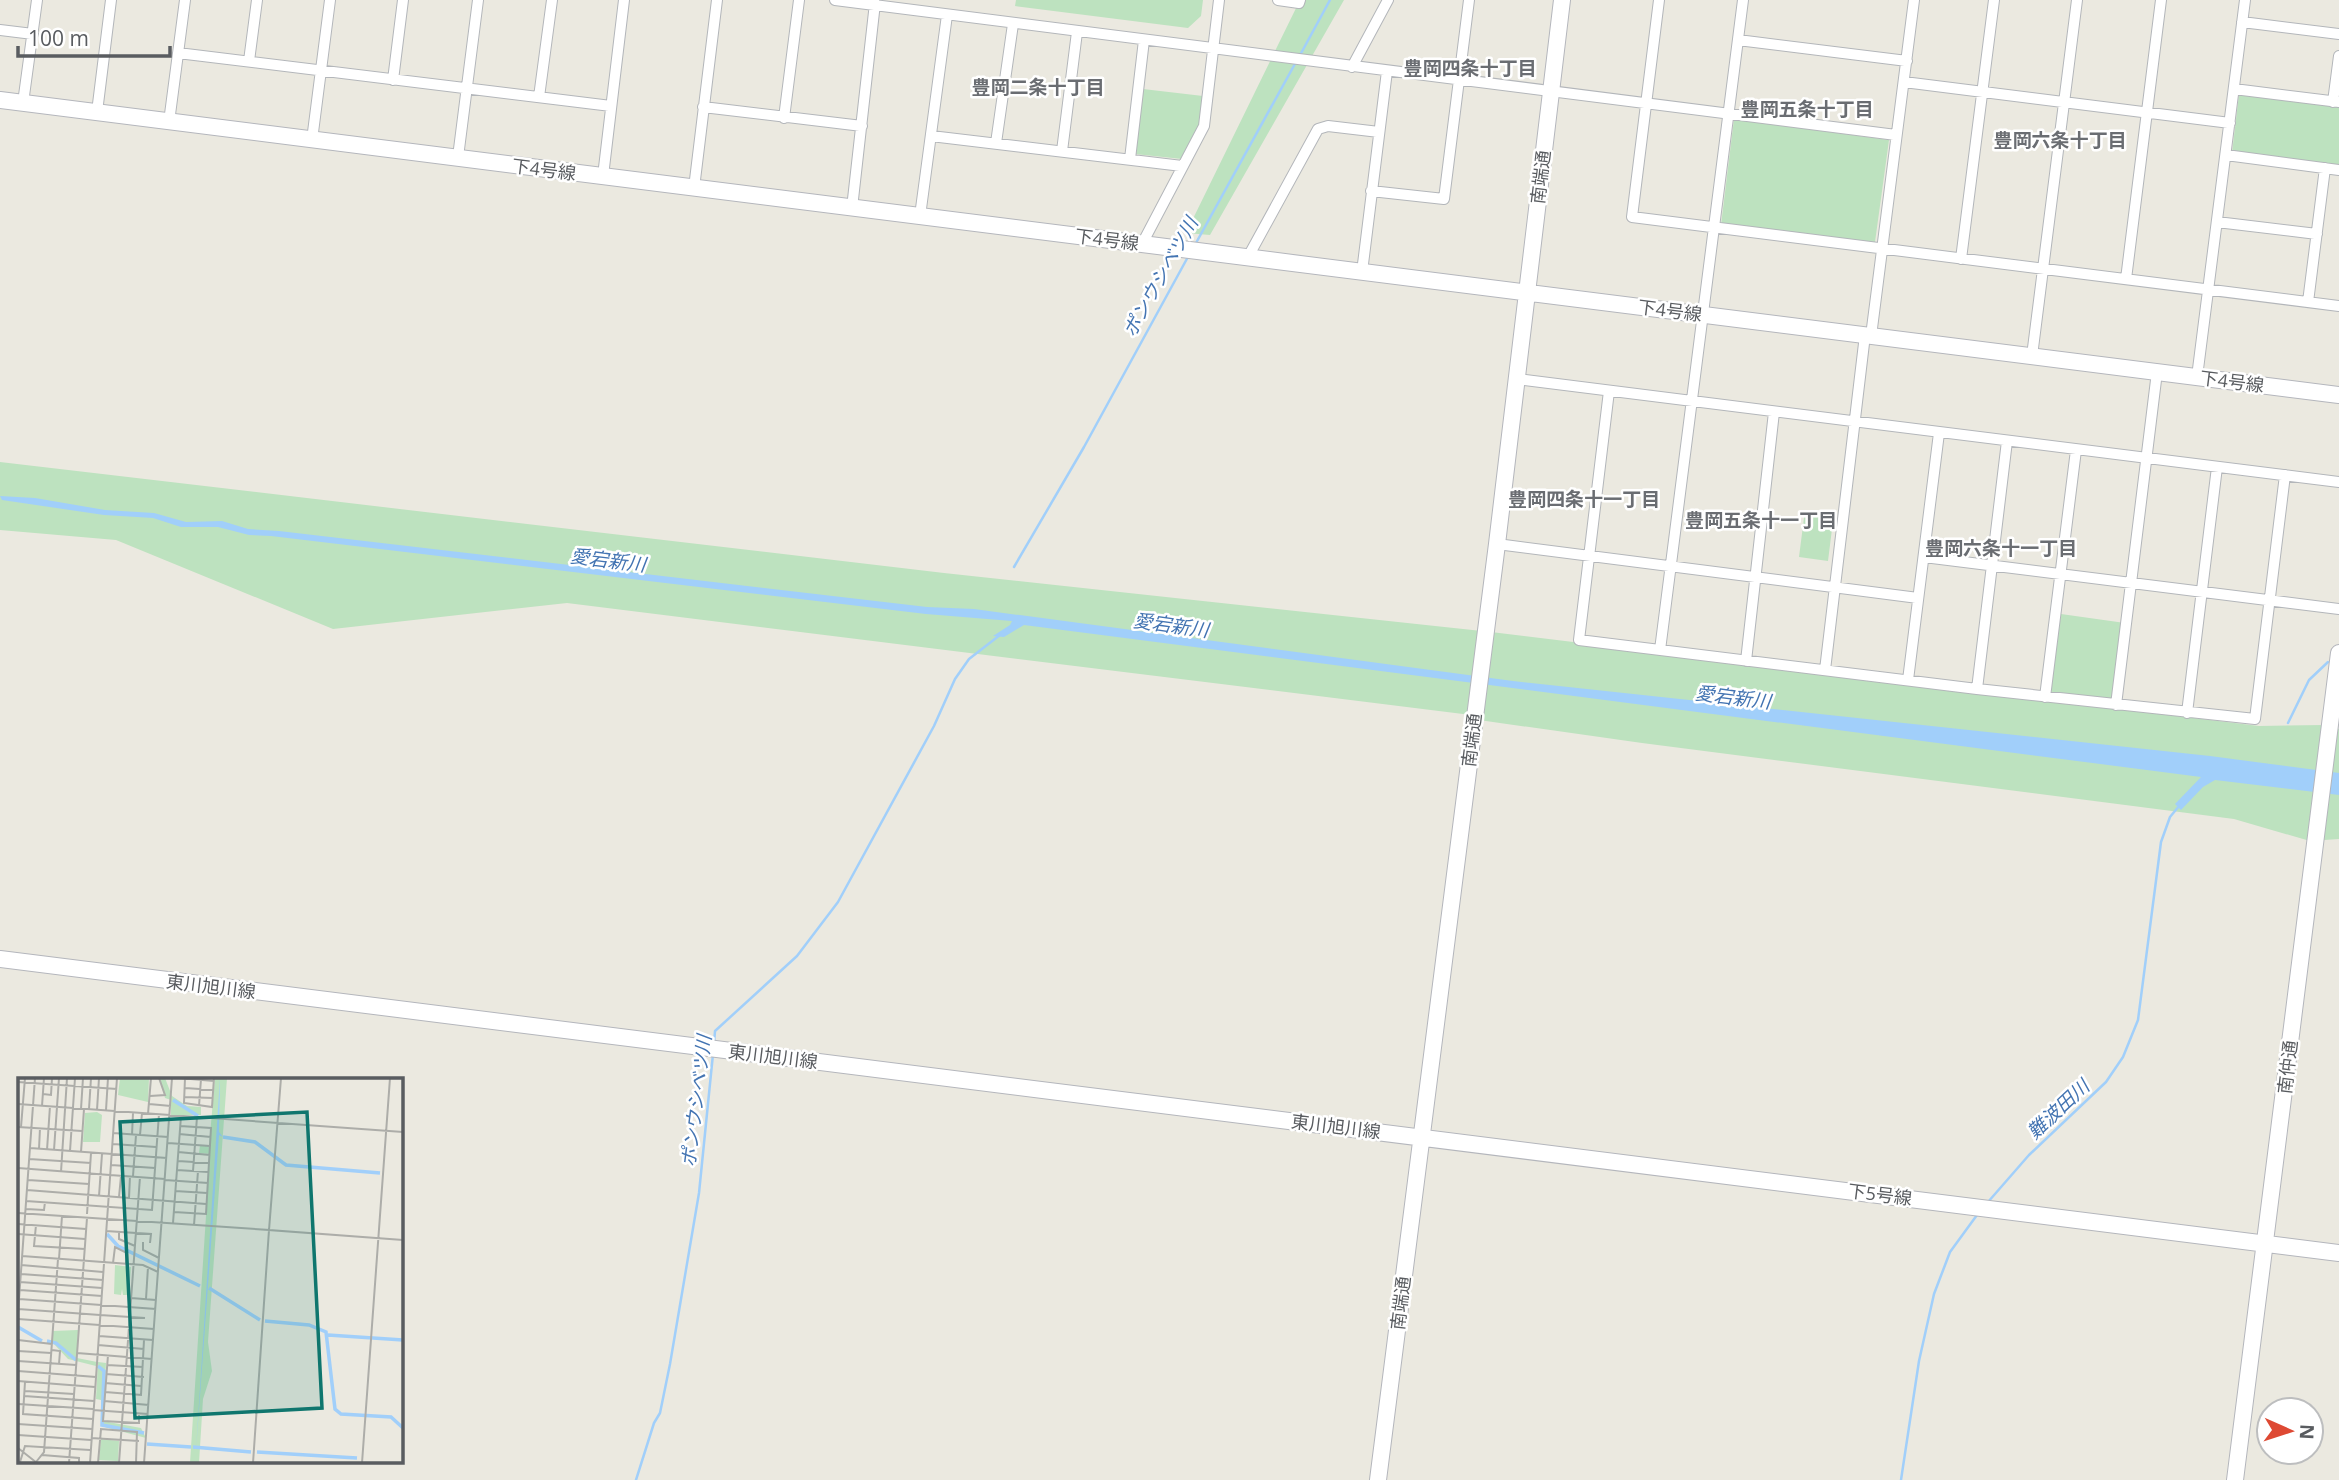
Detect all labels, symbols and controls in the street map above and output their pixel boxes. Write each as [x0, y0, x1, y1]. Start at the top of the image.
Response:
scale bar [18, 14, 170, 58]
text: 100 m [28, 24, 89, 52]
district label: 豊岡四条十丁目 [1403, 55, 1537, 81]
district label: 豊岡二条十丁目 [971, 74, 1105, 100]
district label: 豊岡五条十丁目 [1740, 96, 1874, 122]
district label: 豊岡六条十丁目 [1993, 127, 2127, 153]
street label: 南端通 [1525, 149, 1555, 205]
street label: 下4号線 [511, 153, 577, 185]
water label: ポンウシベツ川 [1116, 211, 1205, 341]
street label: 下4号線 [1074, 223, 1140, 255]
street label: 下4号線 [1637, 294, 1703, 326]
street label: 下4号線 [2199, 365, 2265, 397]
district label: 豊岡四条十一丁目 [1508, 486, 1660, 512]
district label: 豊岡五条十一丁目 [1685, 507, 1837, 533]
district label: 豊岡六条十一丁目 [1925, 535, 2077, 561]
water label: 愛宕新川 [569, 542, 649, 578]
water label: 愛宕新川 [1132, 607, 1212, 643]
water label: 愛宕新川 [1694, 679, 1774, 715]
street label: 南端通 [1456, 712, 1486, 768]
street label: 東川旭川線 [165, 969, 257, 1003]
water label: ポンウシベツ川 [675, 1031, 717, 1169]
street label: 東川旭川線 [727, 1039, 819, 1073]
street label: 南仲通 [2272, 1039, 2302, 1095]
water label: 難波田川 [2021, 1072, 2096, 1144]
inset map [18, 1078, 402, 1462]
street label: 東川旭川線 [1290, 1109, 1382, 1143]
street label: 下5号線 [1847, 1178, 1913, 1210]
street label: 南端通 [1385, 1275, 1415, 1331]
north arrow [2255, 1396, 2325, 1466]
text: N [2294, 1423, 2320, 1440]

